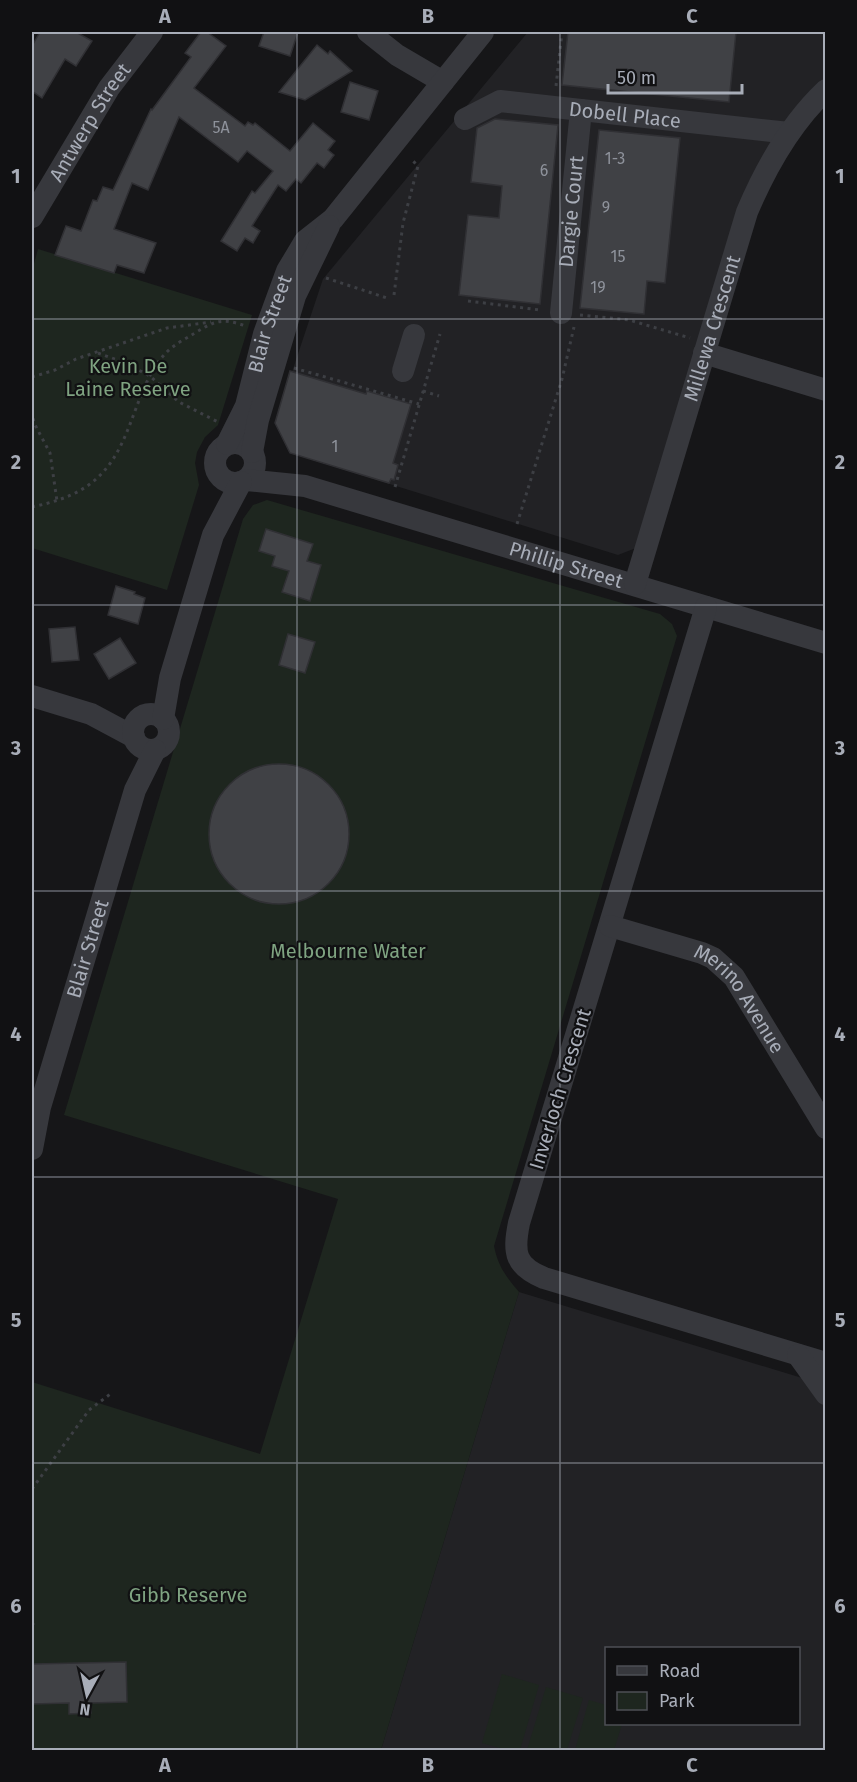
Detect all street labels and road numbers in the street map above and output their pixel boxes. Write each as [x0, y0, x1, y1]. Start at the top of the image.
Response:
street label: Antwerp Street [44, 58, 136, 186]
street label: Dobell Place [568, 97, 682, 133]
street label: Dargie Court [554, 154, 589, 269]
street label: Millewa Crescent [679, 252, 746, 404]
street label: Blair Street [243, 271, 297, 375]
street label: Phillip Street [506, 536, 627, 593]
street label: Blair Street [61, 896, 114, 1001]
street label: Merino Avenue [690, 939, 790, 1058]
street label: Inverloch Crescent [524, 1005, 596, 1172]

